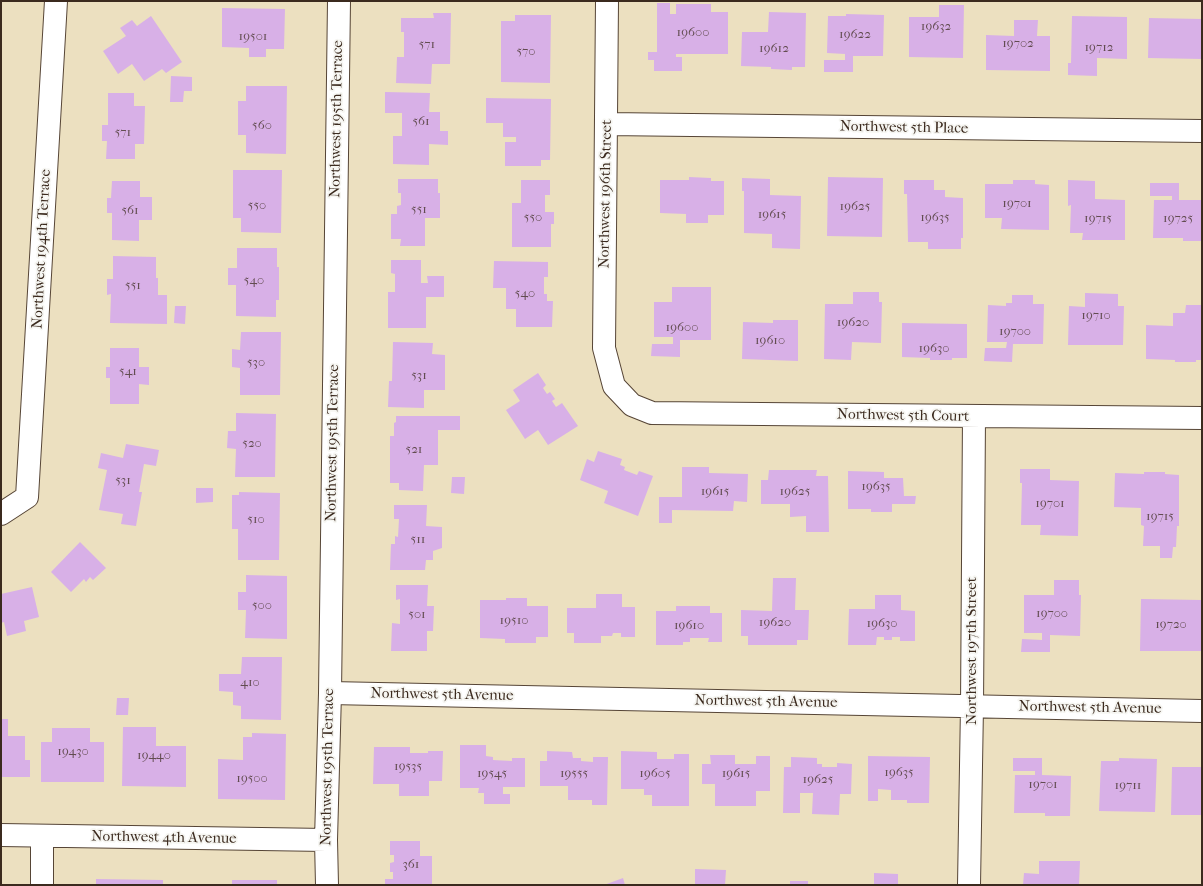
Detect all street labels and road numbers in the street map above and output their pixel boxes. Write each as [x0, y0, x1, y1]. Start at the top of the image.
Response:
street label: Northwest 195th Terrace [327, 40, 347, 198]
street label: Northwest 5th Place [840, 118, 968, 138]
street label: Northwest 196th Street [596, 119, 616, 269]
street label: Northwest 194th Terrace [29, 169, 55, 329]
street label: Northwest 195th Terrace [323, 364, 343, 522]
street label: Northwest 5th Court [837, 406, 969, 426]
street label: Northwest 197th Street [963, 577, 981, 725]
street label: Northwest 5th Avenue [370, 685, 514, 705]
street label: Northwest 195th Terrace [318, 688, 338, 846]
street label: Northwest 5th Avenue [694, 692, 838, 712]
street label: Northwest 5th Avenue [1018, 698, 1162, 718]
street label: Northwest 4th Avenue [91, 828, 237, 848]

